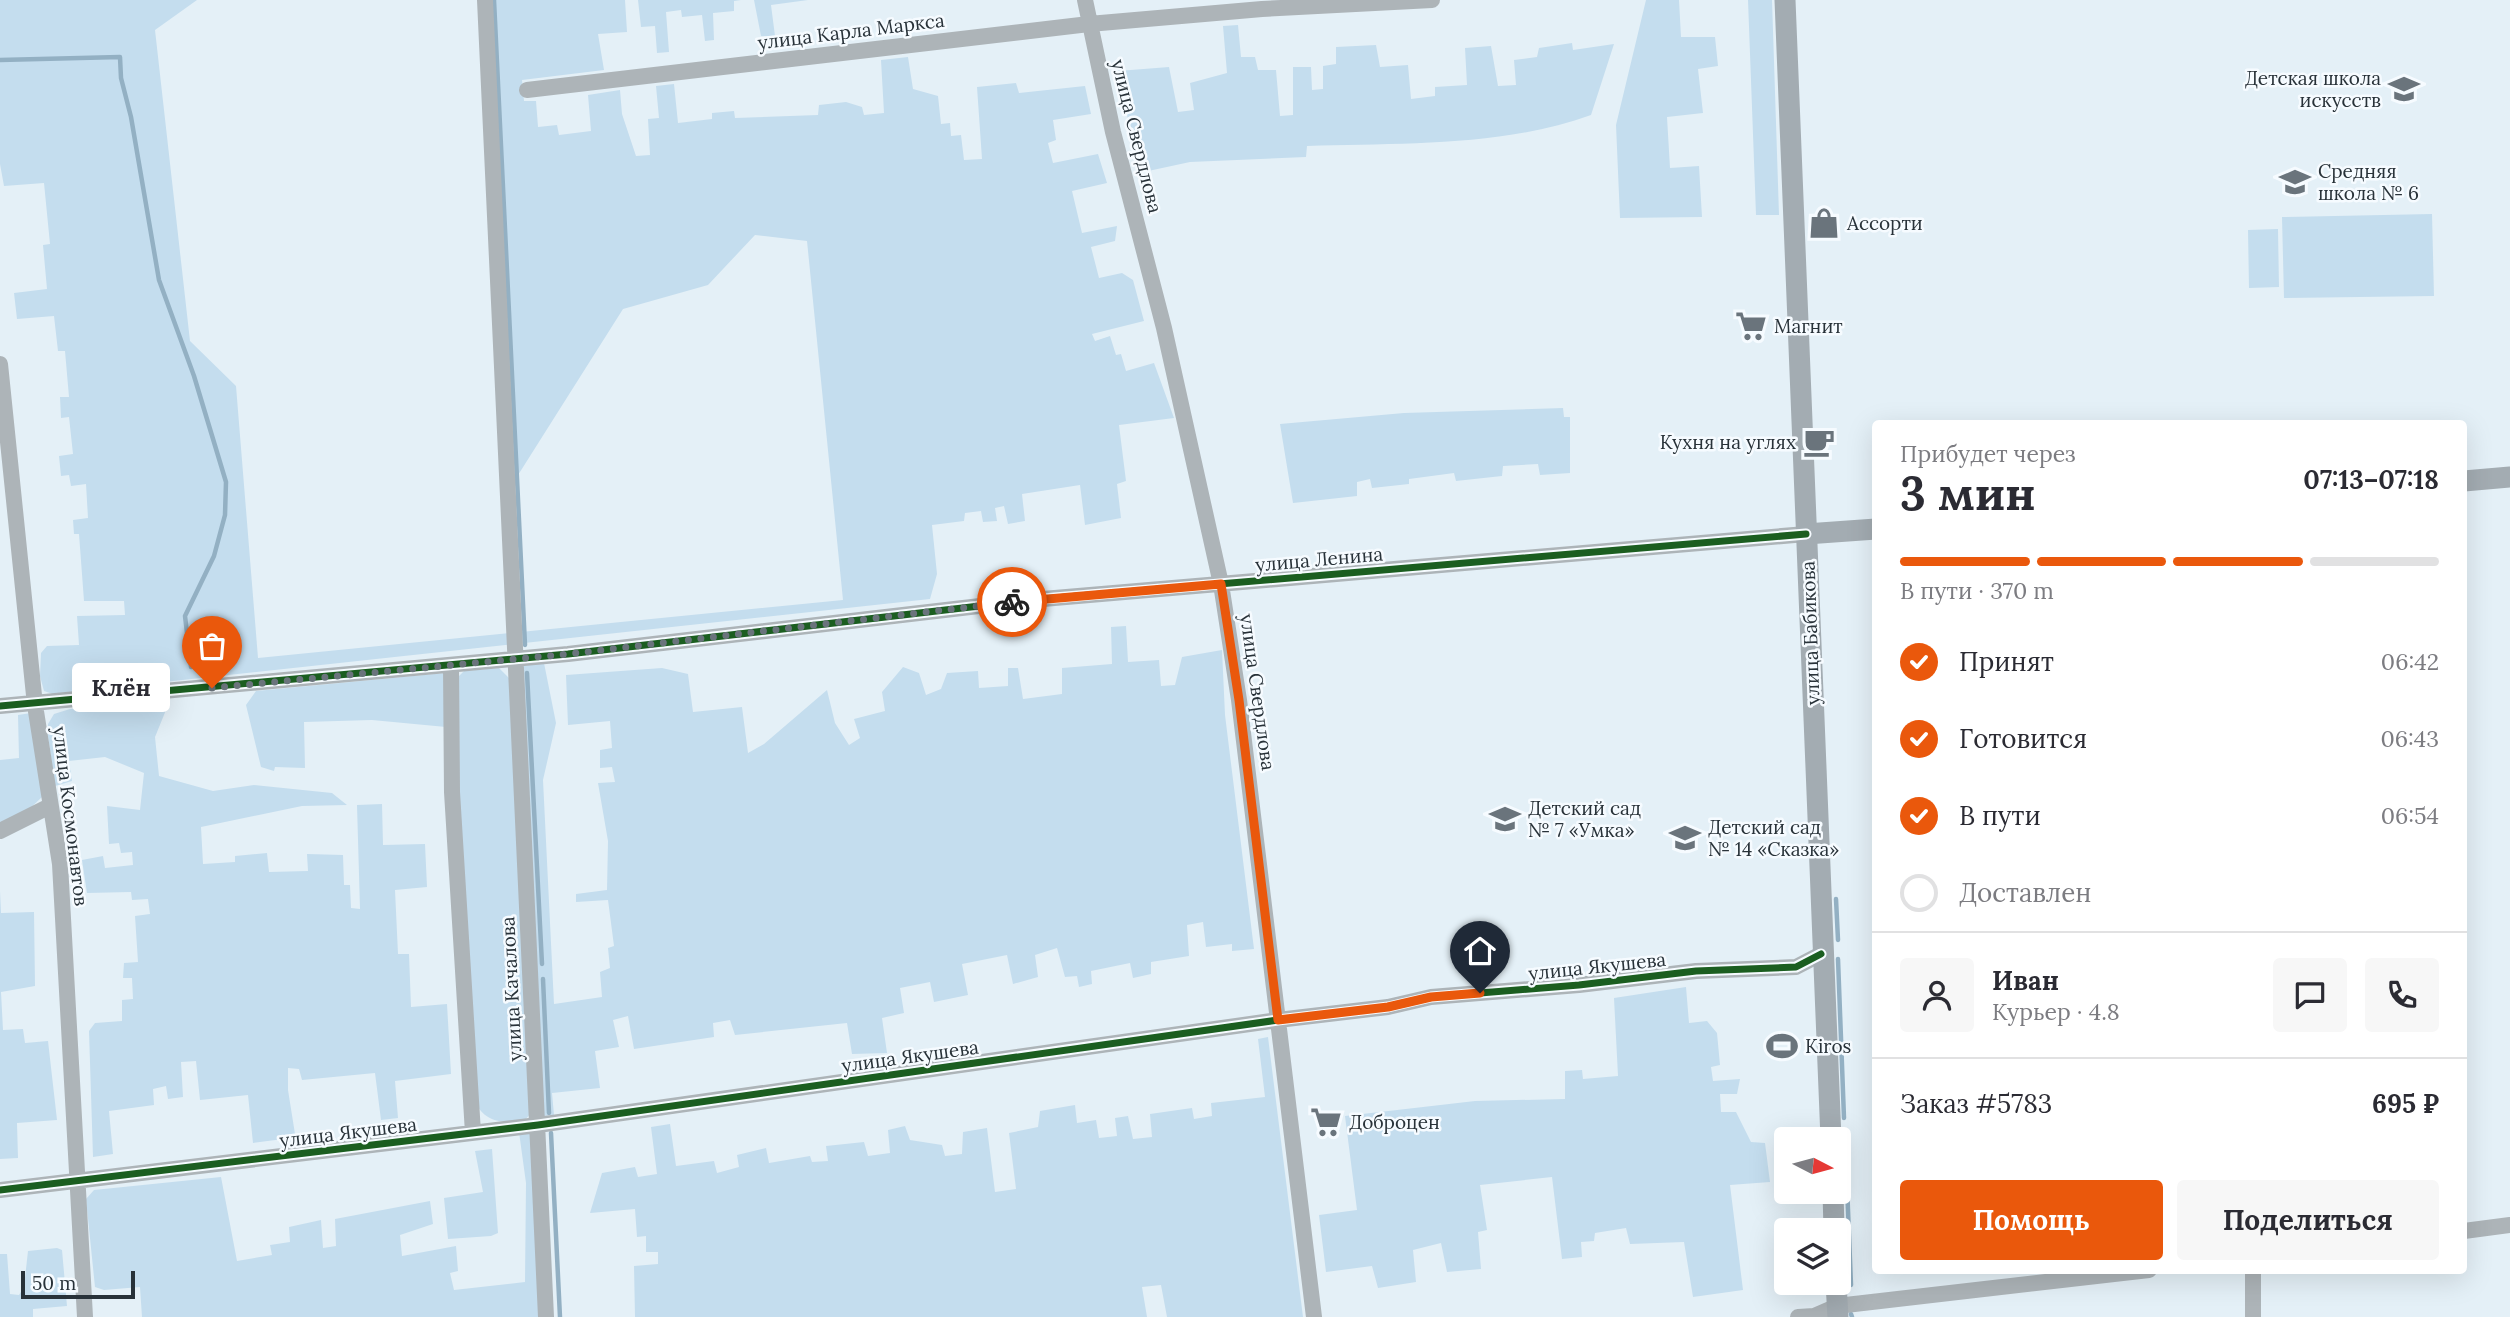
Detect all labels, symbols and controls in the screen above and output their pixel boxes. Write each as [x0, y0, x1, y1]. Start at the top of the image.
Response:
street label: улица Карла Маркса [756, 8, 946, 54]
street label: улица Свердлова [1106, 57, 1168, 216]
place label: Детская школа искусств [2245, 66, 2381, 112]
school or university icon: Детская школа искусств [2387, 72, 2421, 106]
place label: Средняя школа № 6 [2318, 159, 2419, 205]
school or university icon: Средняя школа № 6 [2278, 165, 2312, 199]
shop icon: Ассорти [1807, 206, 1841, 240]
place label: Ассорти [1846, 211, 1923, 235]
supermarket icon: Магнит [1734, 309, 1768, 343]
place label: Магнит [1774, 314, 1843, 338]
cafe icon: Кухня на углях [1802, 425, 1836, 459]
place label: Кухня на углях [1660, 430, 1796, 454]
text: Прибудет через [1900, 439, 2076, 468]
text: 07:13–07:18 [2303, 463, 2439, 496]
text: 3 мин [1900, 464, 2036, 523]
street label: улица Ленина [1254, 541, 1384, 577]
street label: улица Бабикова [1795, 560, 1825, 706]
courier [977, 567, 1047, 637]
text: В пути · 370 m [1900, 576, 2054, 605]
icon: bike [993, 583, 1031, 621]
street label: улица Свердлова [1235, 612, 1281, 772]
pin [182, 616, 242, 688]
icon: bag [193, 627, 231, 665]
icon: check [1900, 643, 1938, 681]
text: Принят [1959, 645, 2054, 678]
text: 06:42 [2381, 647, 2439, 676]
callout: Клён [72, 664, 170, 712]
text: Клён [91, 673, 151, 702]
icon: check [1900, 720, 1938, 758]
text: Готовится [1959, 722, 2087, 755]
text: 06:43 [2380, 724, 2439, 753]
street label: улица Космонавтов [48, 725, 94, 907]
place label: Детский сад № 7 «Умка» [1528, 796, 1641, 842]
icon: check [1900, 797, 1938, 835]
text: В пути [1959, 799, 2041, 832]
text: 06:54 [2381, 801, 2439, 830]
school or university icon: Детский сад № 7 «Умка» [1488, 802, 1522, 836]
place label: Детский сад № 14 «Сказка» [1708, 815, 1839, 861]
school or university icon: Детский сад № 14 «Сказка» [1668, 821, 1702, 855]
text: Доставлен [1959, 876, 2092, 909]
street label: улица Качалова [495, 916, 527, 1062]
pin [1450, 921, 1510, 993]
icon: home [1461, 932, 1499, 970]
street label: улица Якушева [1527, 947, 1667, 985]
button: person [1900, 958, 1974, 1032]
button: chat [2273, 958, 2347, 1032]
button: phone [2365, 958, 2439, 1032]
text: Иван [1992, 964, 2059, 997]
text: Курьер · 4.8 [1992, 997, 2120, 1026]
sports icon: Kiros [1765, 1029, 1799, 1063]
street label: улица Якушева [840, 1034, 980, 1078]
place label: Kiros [1805, 1034, 1852, 1058]
text: Заказ #5783 [1900, 1087, 2052, 1120]
text: 695 ₽ [2372, 1087, 2439, 1120]
supermarket icon: Доброцен [1309, 1105, 1343, 1139]
place label: Доброцен [1349, 1110, 1440, 1134]
street label: улица Якушева [278, 1112, 418, 1152]
north arrow [1774, 1127, 1852, 1204]
map controls [1774, 1127, 1851, 1295]
button: Помощь [1900, 1180, 2163, 1260]
button: Поделиться [2177, 1180, 2439, 1260]
button: layers [1774, 1218, 1851, 1295]
scale bar [21, 1268, 135, 1300]
text: 50 m [32, 1271, 76, 1295]

